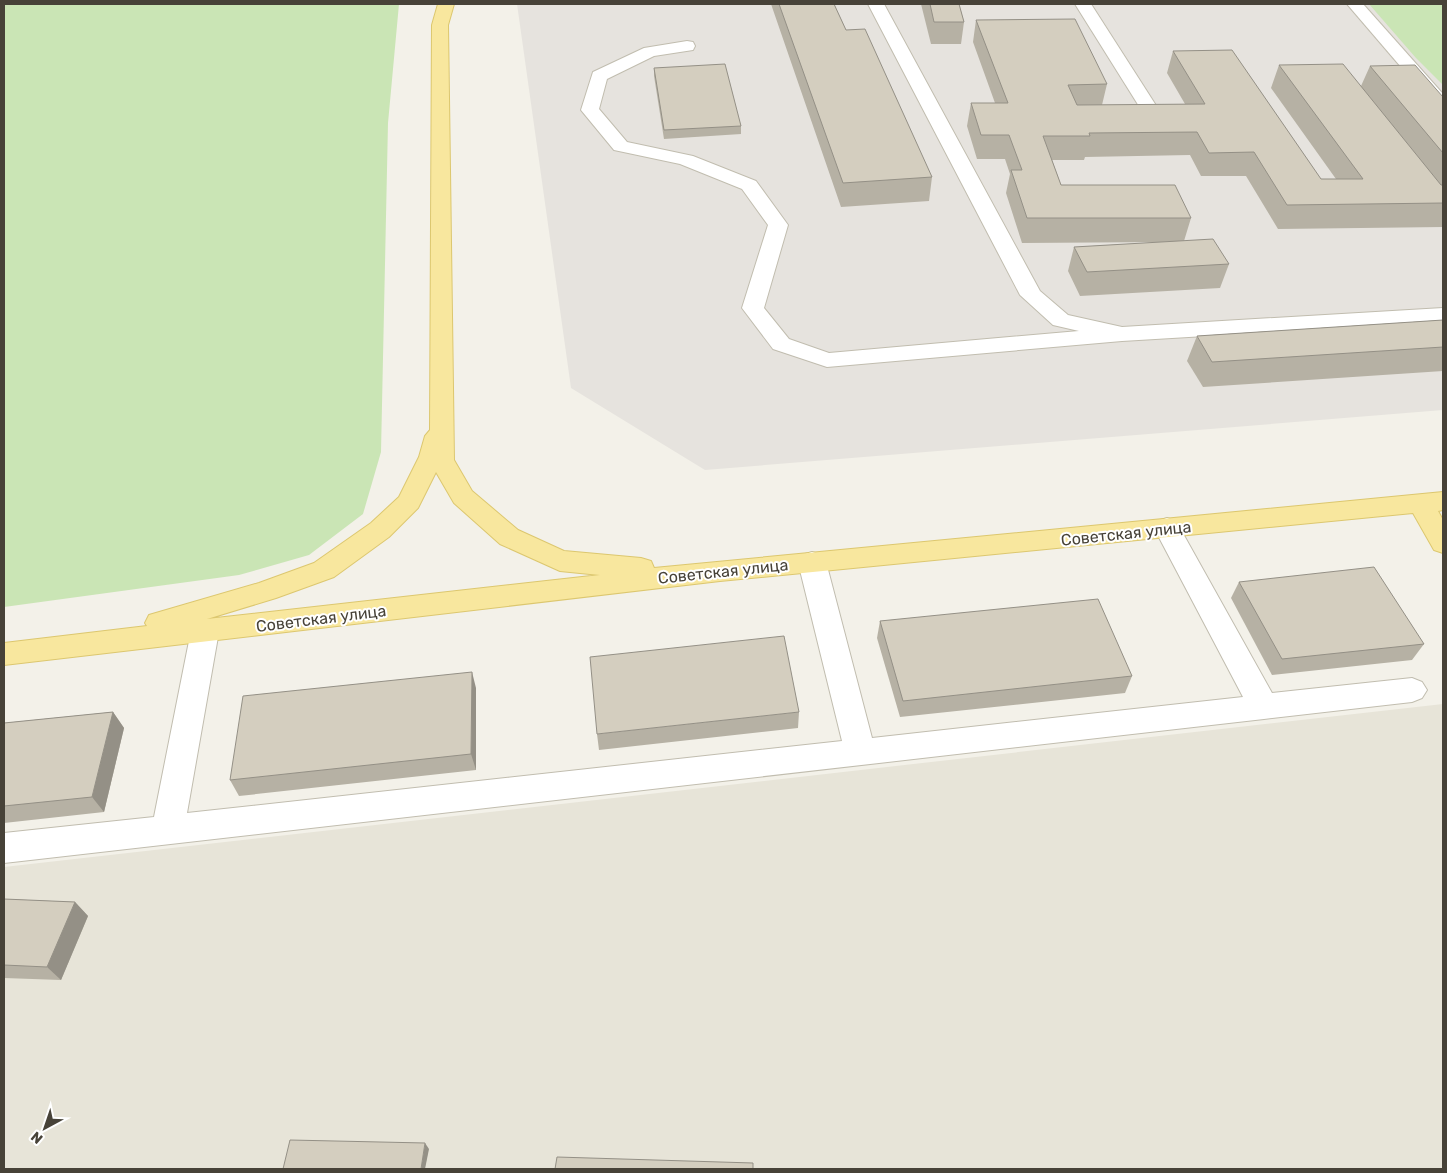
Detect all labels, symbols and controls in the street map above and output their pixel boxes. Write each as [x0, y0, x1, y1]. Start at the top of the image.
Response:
street label: Советская улица [1060, 517, 1192, 550]
street label: Советская улица [657, 555, 789, 588]
street label: Советская улица [255, 601, 387, 636]
north arrow [20, 1103, 70, 1153]
text: N [28, 1128, 46, 1147]

